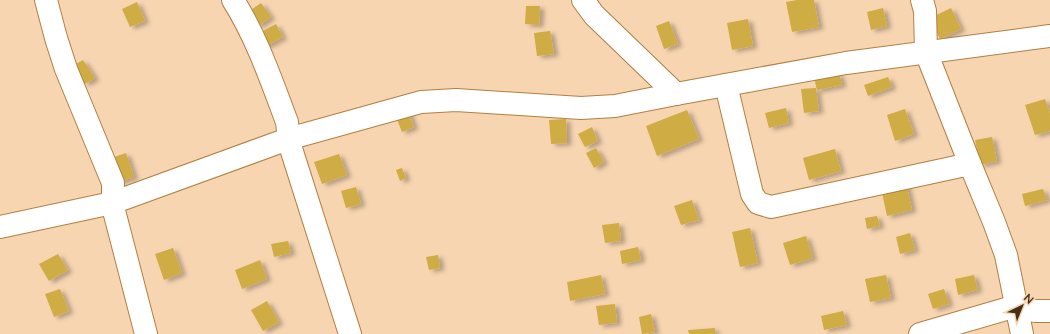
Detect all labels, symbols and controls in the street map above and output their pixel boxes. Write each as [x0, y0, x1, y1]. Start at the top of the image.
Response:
north arrow [1002, 286, 1042, 326]
text: N [1022, 291, 1037, 306]

